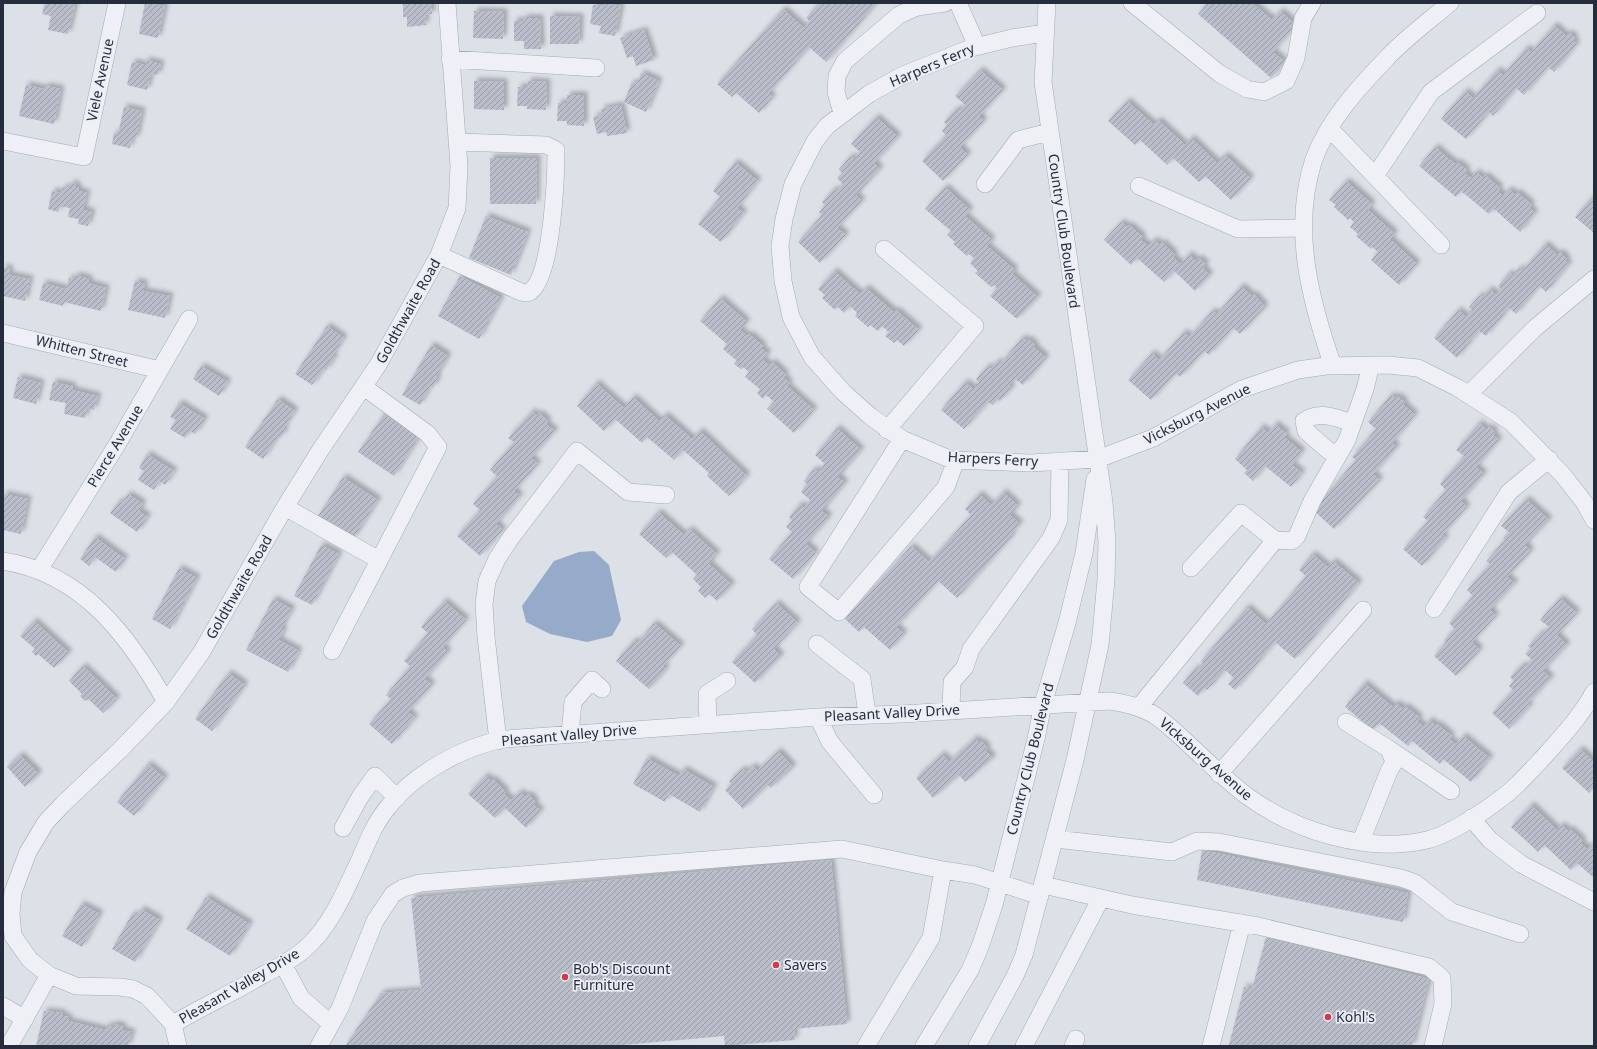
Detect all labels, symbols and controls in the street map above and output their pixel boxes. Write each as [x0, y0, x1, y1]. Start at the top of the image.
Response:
street label: Viele Avenue [81, 37, 118, 123]
street label: Harpers Ferry [886, 38, 978, 91]
street label: Country Club Boulevard [1044, 152, 1085, 310]
street label: Goldthwaite Road [371, 255, 444, 367]
street label: Whitten Street [34, 330, 130, 371]
street label: Vicksburg Avenue [1140, 378, 1253, 449]
street label: Pierce Avenue [83, 401, 147, 490]
street label: Harpers Ferry [947, 447, 1040, 470]
street label: Goldthwaite Road [201, 531, 276, 642]
street label: Country Club Boulevard [1001, 681, 1058, 837]
street label: Pleasant Valley Drive [824, 699, 960, 726]
street label: Vicksburg Avenue [1156, 713, 1257, 804]
street label: Pleasant Valley Drive [500, 719, 638, 750]
street label: Pleasant Valley Drive [175, 943, 302, 1028]
place label: Savers [784, 955, 827, 974]
place label: Bob's Discount Furniture [573, 959, 670, 994]
marker: Savers [771, 960, 781, 970]
marker: Bob's Discount Furniture [560, 972, 570, 982]
place label: Kohl's [1336, 1007, 1375, 1026]
marker: Kohl's [1323, 1012, 1333, 1022]

